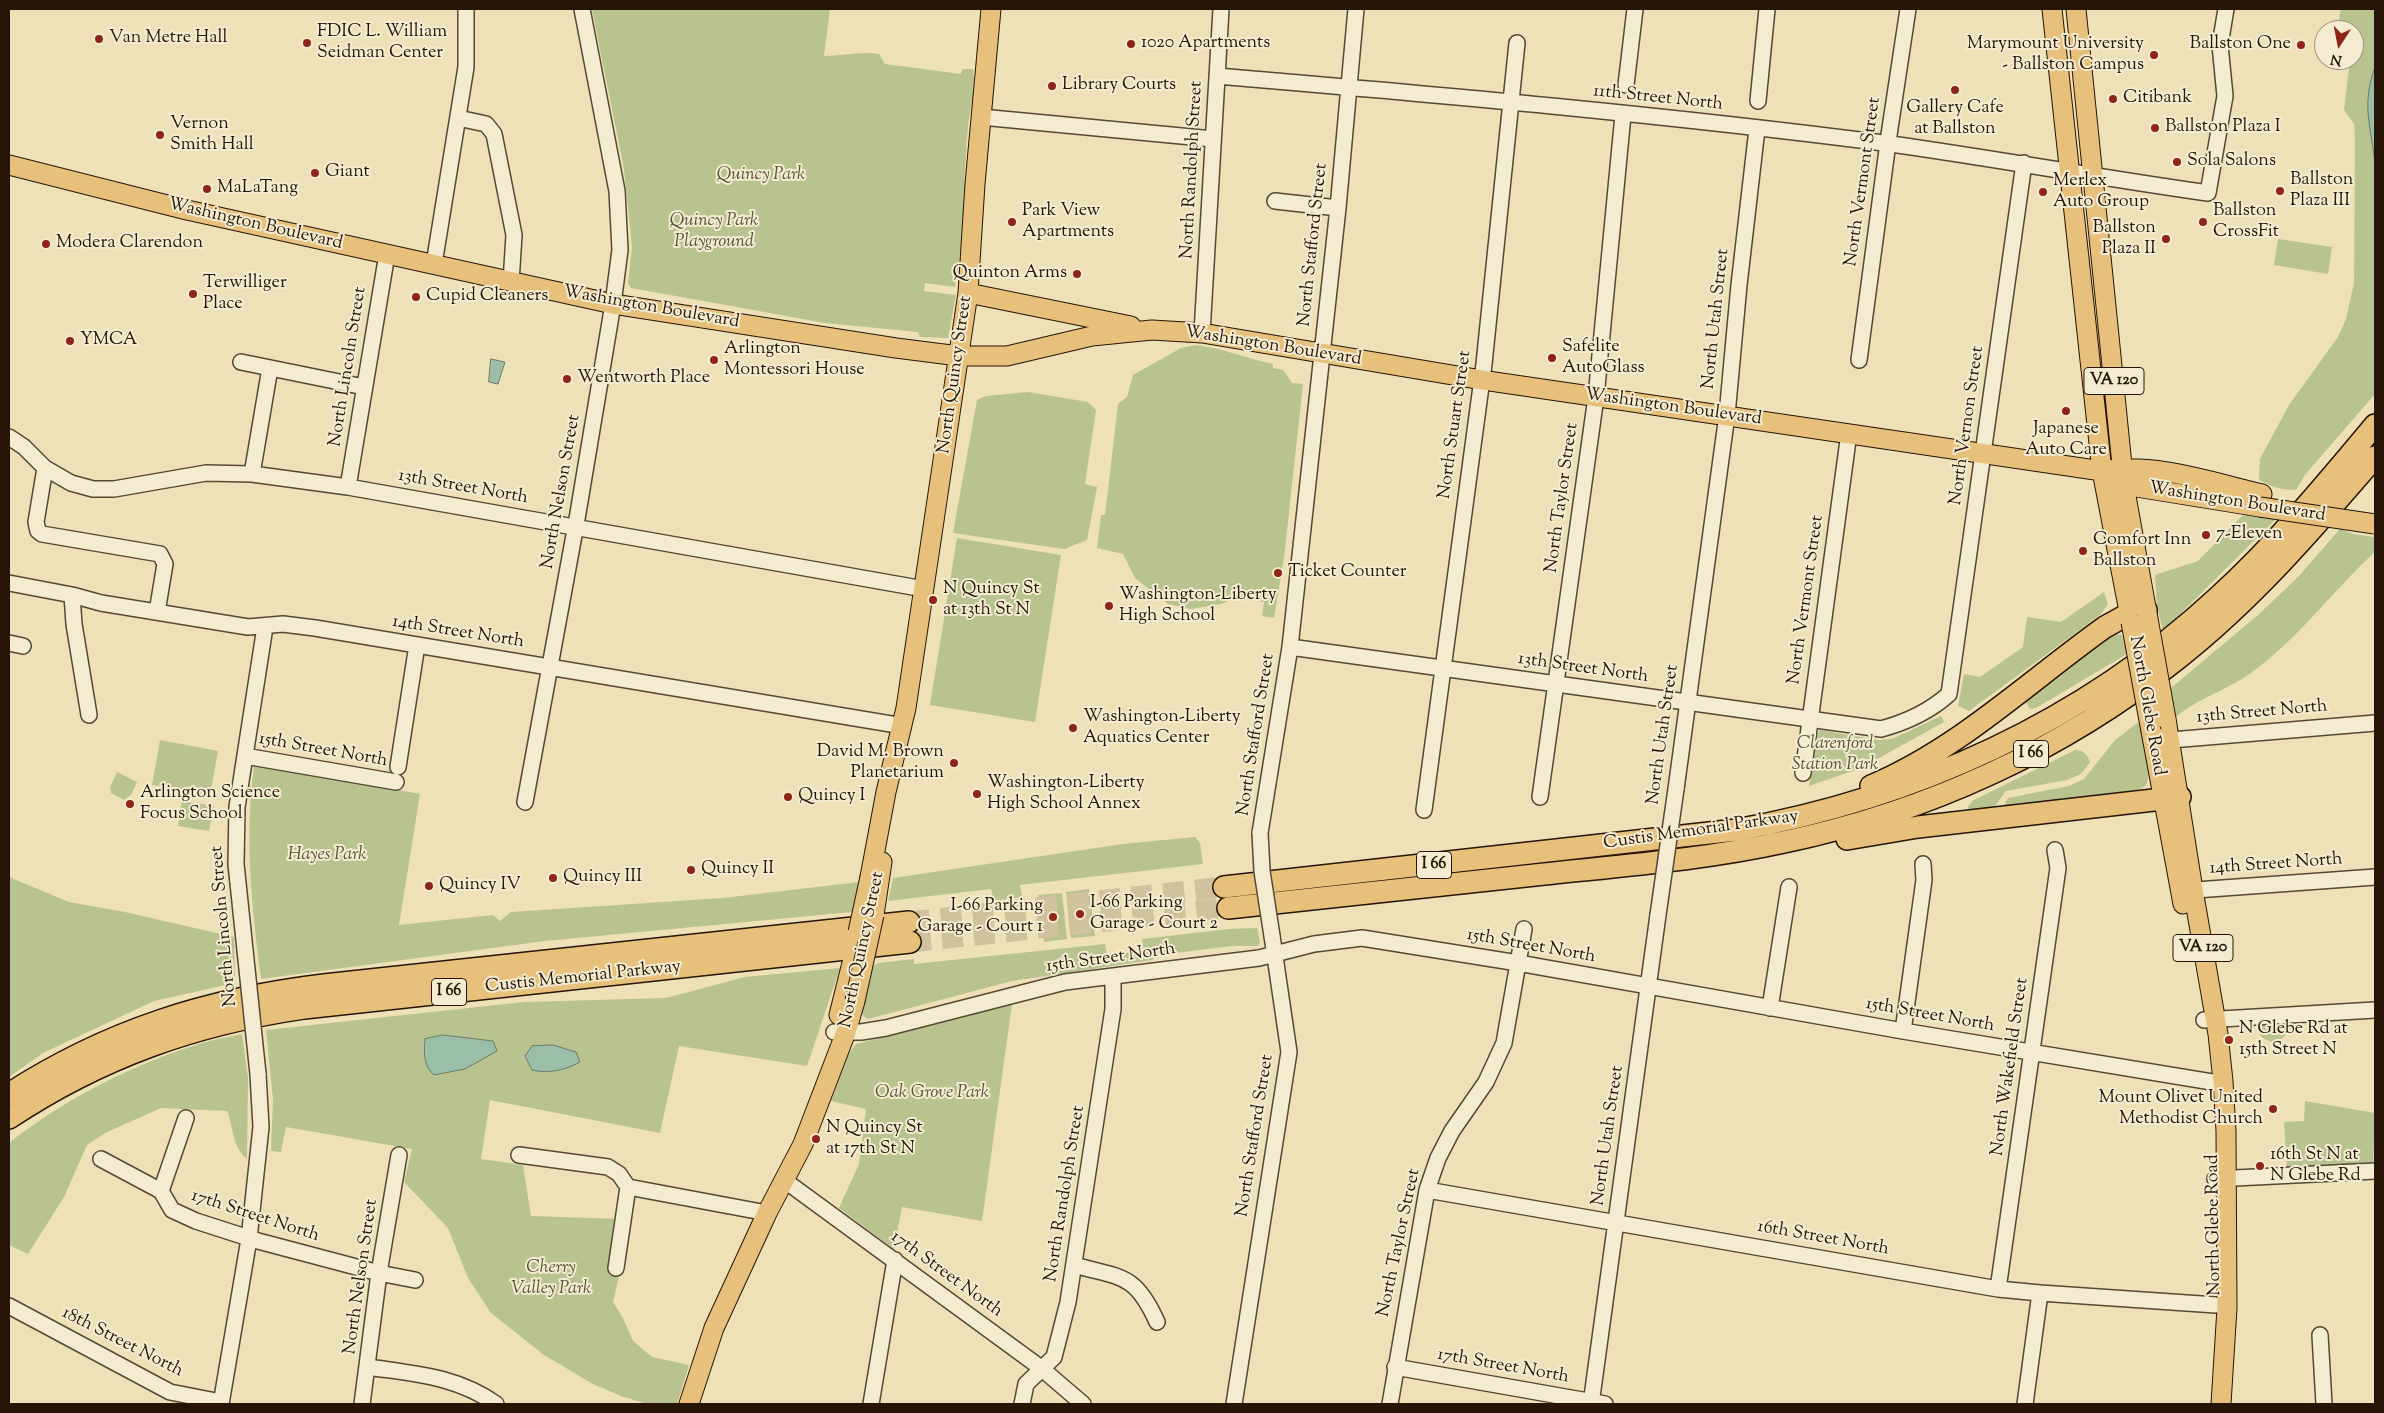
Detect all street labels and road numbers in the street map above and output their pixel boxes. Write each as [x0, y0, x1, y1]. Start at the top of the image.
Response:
street label: North Randolph Street [1178, 80, 1208, 260]
street label: 11th Street North [1592, 81, 1724, 117]
street label: North Vermont Street [1841, 96, 1887, 268]
street label: North Stafford Street [1295, 162, 1333, 328]
street label: Washington Boulevard [166, 194, 344, 256]
street label: North Utah Street [1699, 248, 1735, 390]
street label: Washington Boulevard [561, 282, 741, 334]
street label: North Lincoln Street [326, 286, 372, 448]
street label: North Quincy Street [934, 295, 978, 455]
street label: Washington Boulevard [1183, 322, 1363, 372]
street label: North Vernon Street [1946, 345, 1990, 507]
street label: North Stuart Street [1435, 349, 1477, 501]
road number: VA 120 [2084, 368, 2144, 394]
street label: Washington Boulevard [1583, 385, 1763, 431]
street label: North Nelson Street [538, 413, 586, 571]
street label: North Taylor Street [1542, 422, 1584, 574]
street label: 13th Street North [396, 466, 530, 510]
street label: Washington Boulevard [2147, 478, 2327, 528]
street label: North Vermont Street [1784, 514, 1830, 686]
street label: 14th Street North [390, 612, 526, 654]
street label: North Glebe Road [2123, 634, 2169, 778]
street label: 13th Street North [1516, 649, 1650, 689]
street label: North Stafford Street [1233, 652, 1281, 818]
street label: North Utah Street [1643, 664, 1685, 806]
street label: 13th Street North [2196, 697, 2328, 729]
street label: 15th Street North [257, 729, 389, 773]
road number: I 66 [2014, 741, 2048, 768]
street label: Custis Memorial Parkway [1602, 807, 1800, 855]
street label: North Lincoln Street [207, 845, 243, 1007]
street label: 14th Street North [2209, 850, 2343, 880]
road number: I 66 [1416, 852, 1452, 878]
street label: North Quincy Street [836, 870, 890, 1030]
street label: 15th Street North [1465, 925, 1597, 969]
road number: VA 120 [2173, 934, 2233, 961]
street label: 15th Street North [1045, 939, 1177, 979]
street label: Custis Memorial Parkway [484, 957, 682, 999]
street label: North Wakefield Street [1988, 977, 2034, 1157]
road number: I 66 [432, 979, 466, 1006]
street label: 15th Street North [1864, 994, 1996, 1038]
street label: North Stafford Street [1232, 1053, 1280, 1219]
street label: North Utah Street [1588, 1065, 1630, 1207]
street label: North Randolph Street [1041, 1104, 1091, 1284]
street label: North Glebe Road [2203, 1154, 2227, 1296]
street label: North Taylor Street [1374, 1167, 1426, 1319]
street label: 17th Street North [188, 1186, 322, 1248]
street label: North Nelson Street [340, 1198, 384, 1356]
street label: 16th Street North [1756, 1217, 1890, 1261]
street label: 17th Street North [886, 1227, 1006, 1323]
street label: 18th Street North [58, 1303, 186, 1383]
street label: 17th Street North [1435, 1345, 1571, 1389]

